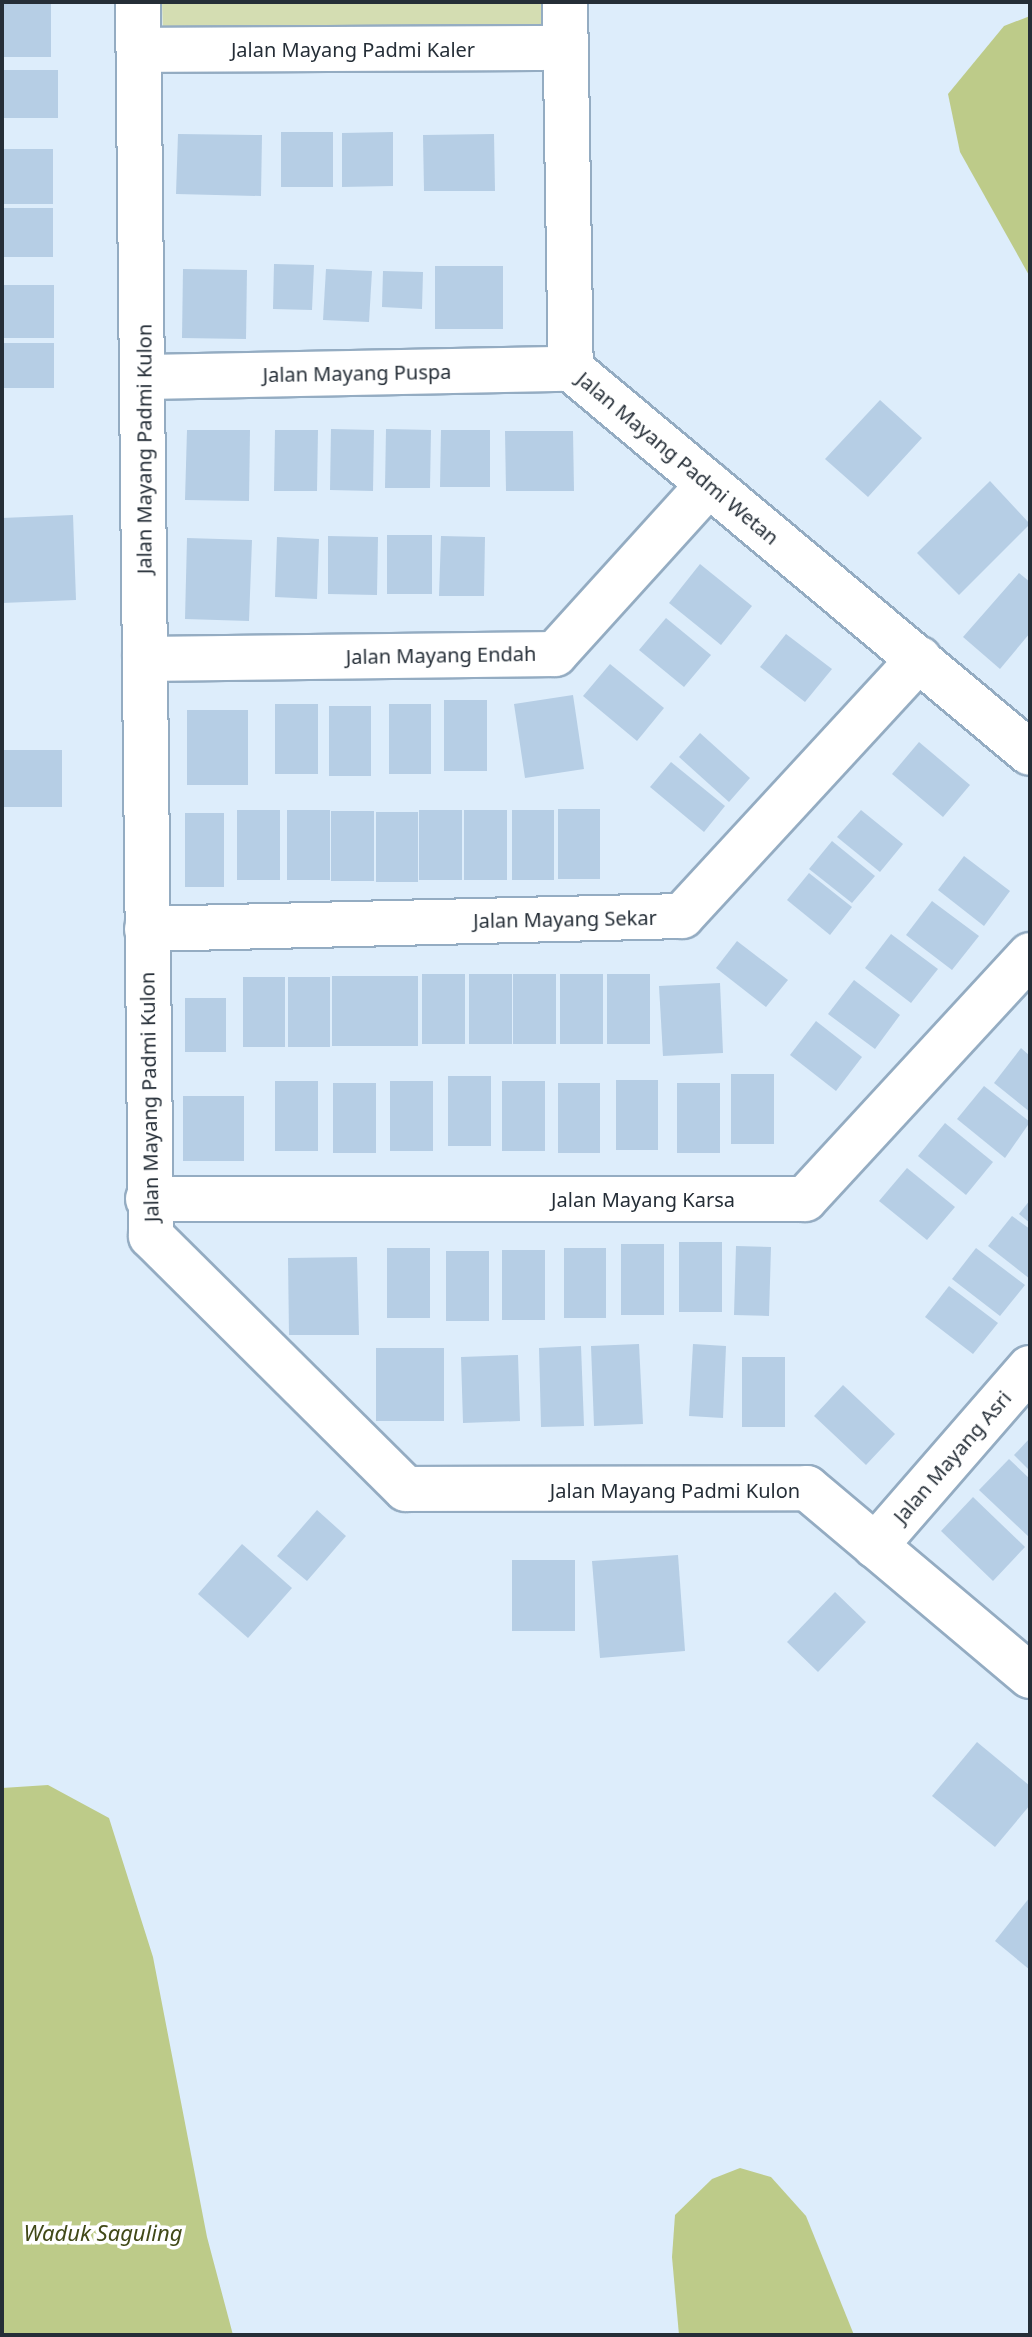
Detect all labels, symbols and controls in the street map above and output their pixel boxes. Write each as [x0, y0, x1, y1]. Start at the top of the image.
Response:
street label: Jalan Mayang Padmi Kaler [231, 37, 475, 61]
street label: Jalan Mayang Padmi Kulon [132, 324, 156, 574]
street label: Jalan Mayang Puspa [262, 359, 452, 387]
street label: Jalan Mayang Padmi Wetan [572, 366, 784, 550]
street label: Jalan Mayang Endah [345, 641, 537, 669]
street label: Jalan Mayang Sekar [473, 905, 657, 933]
street label: Jalan Mayang Padmi Kulon [135, 972, 163, 1222]
street label: Jalan Mayang Karsa [551, 1187, 735, 1211]
street label: Jalan Mayang Asri [888, 1386, 1016, 1528]
street label: Jalan Mayang Padmi Kulon [550, 1478, 800, 1502]
water label: Waduk Saguling [24, 2220, 182, 2246]

